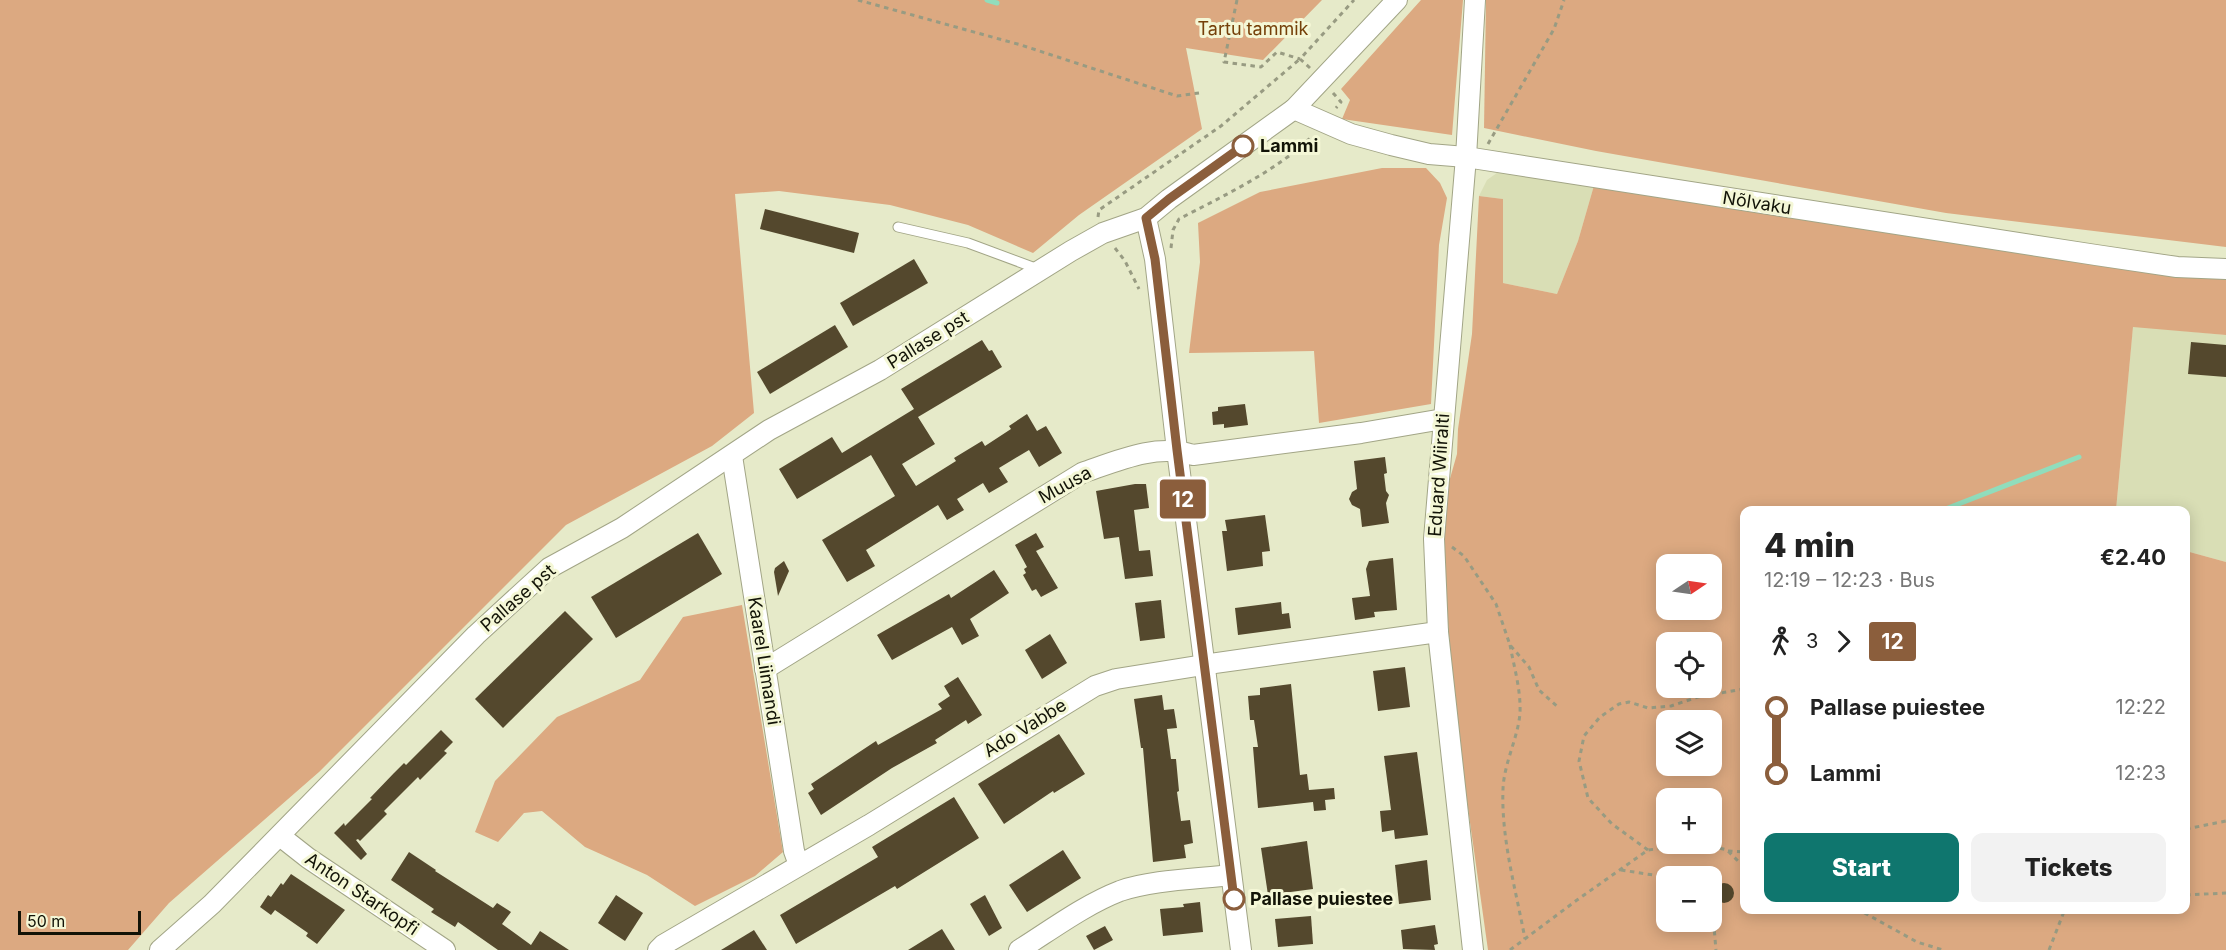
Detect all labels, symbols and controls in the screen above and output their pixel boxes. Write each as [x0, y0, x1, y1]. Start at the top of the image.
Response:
park label: Tartu tammik [1198, 18, 1309, 39]
marker: Lammi [1232, 135, 1254, 157]
place label: Lammi [1260, 135, 1318, 156]
street label: Nõlvaku [1721, 187, 1793, 218]
street label: Pallase pst [883, 306, 972, 373]
street label: Eduard Wiiralti [1424, 413, 1453, 537]
street label: Muusa [1035, 462, 1095, 508]
line badge: 12 [1156, 480, 1210, 518]
text: 12 [1172, 487, 1194, 512]
text: 4 min [1764, 525, 1855, 565]
text: €2.40 [2100, 544, 2166, 570]
north arrow [1656, 554, 1722, 620]
map controls [1656, 554, 1722, 932]
street label: Pallase pst [476, 559, 559, 636]
text: 12:19 – 12:23 · Bus [1764, 568, 1935, 592]
street label: Kaarel Liimandi [744, 595, 785, 727]
icon: walk [1764, 625, 1797, 658]
icon: forward [1827, 625, 1860, 658]
text: 3 [1806, 629, 1818, 653]
text: 12 [1881, 629, 1904, 654]
button: locate [1656, 632, 1722, 698]
street label: Ado Vabbe [980, 694, 1070, 761]
text: Pallase puiestee [1810, 694, 1985, 720]
text: 12:22 [2116, 695, 2166, 719]
button: layers [1656, 710, 1722, 776]
text: Lammi [1810, 760, 1881, 786]
text: 12:23 [2115, 761, 2166, 785]
button: + [1656, 788, 1722, 854]
button: Start [1764, 833, 1959, 902]
button: Tickets [1971, 833, 2166, 902]
street label: Anton Starkopfi [302, 848, 423, 939]
button: − [1656, 866, 1722, 932]
marker: Pallase puiestee [1223, 888, 1245, 910]
place label: Pallase puiestee [1250, 888, 1394, 909]
scale bar [18, 908, 141, 936]
text: 50 m [27, 911, 65, 931]

